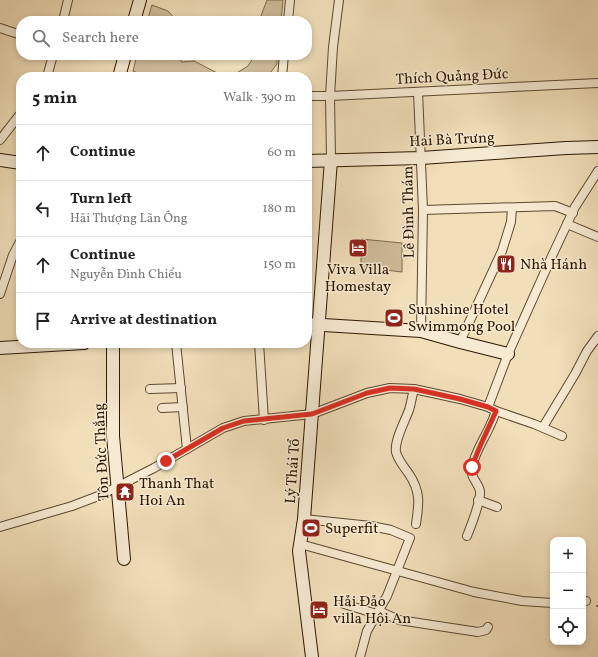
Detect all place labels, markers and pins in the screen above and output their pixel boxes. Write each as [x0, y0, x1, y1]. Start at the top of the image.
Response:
hotel icon: Viva Villa Homestay [347, 237, 369, 259]
restaurant icon: Nhà Hánh [495, 253, 517, 275]
place label: Nhà Hánh [520, 255, 587, 276]
place label: Viva Villa Homestay [325, 260, 391, 298]
place label: Sunshine Hotel Swimmong Pool [408, 300, 515, 338]
sports icon: Sunshine Hotel Swimmong Pool [383, 307, 405, 329]
place label: Thanh That Hoi An [139, 474, 214, 512]
temple icon: Thanh That Hoi An [114, 481, 136, 503]
sports icon: Superfit [300, 517, 322, 539]
place label: Superfit [325, 519, 378, 540]
place label: Hải Đảo villa Hội An [333, 592, 411, 630]
hotel icon: Hải Đảo villa Hội An [308, 599, 330, 621]

